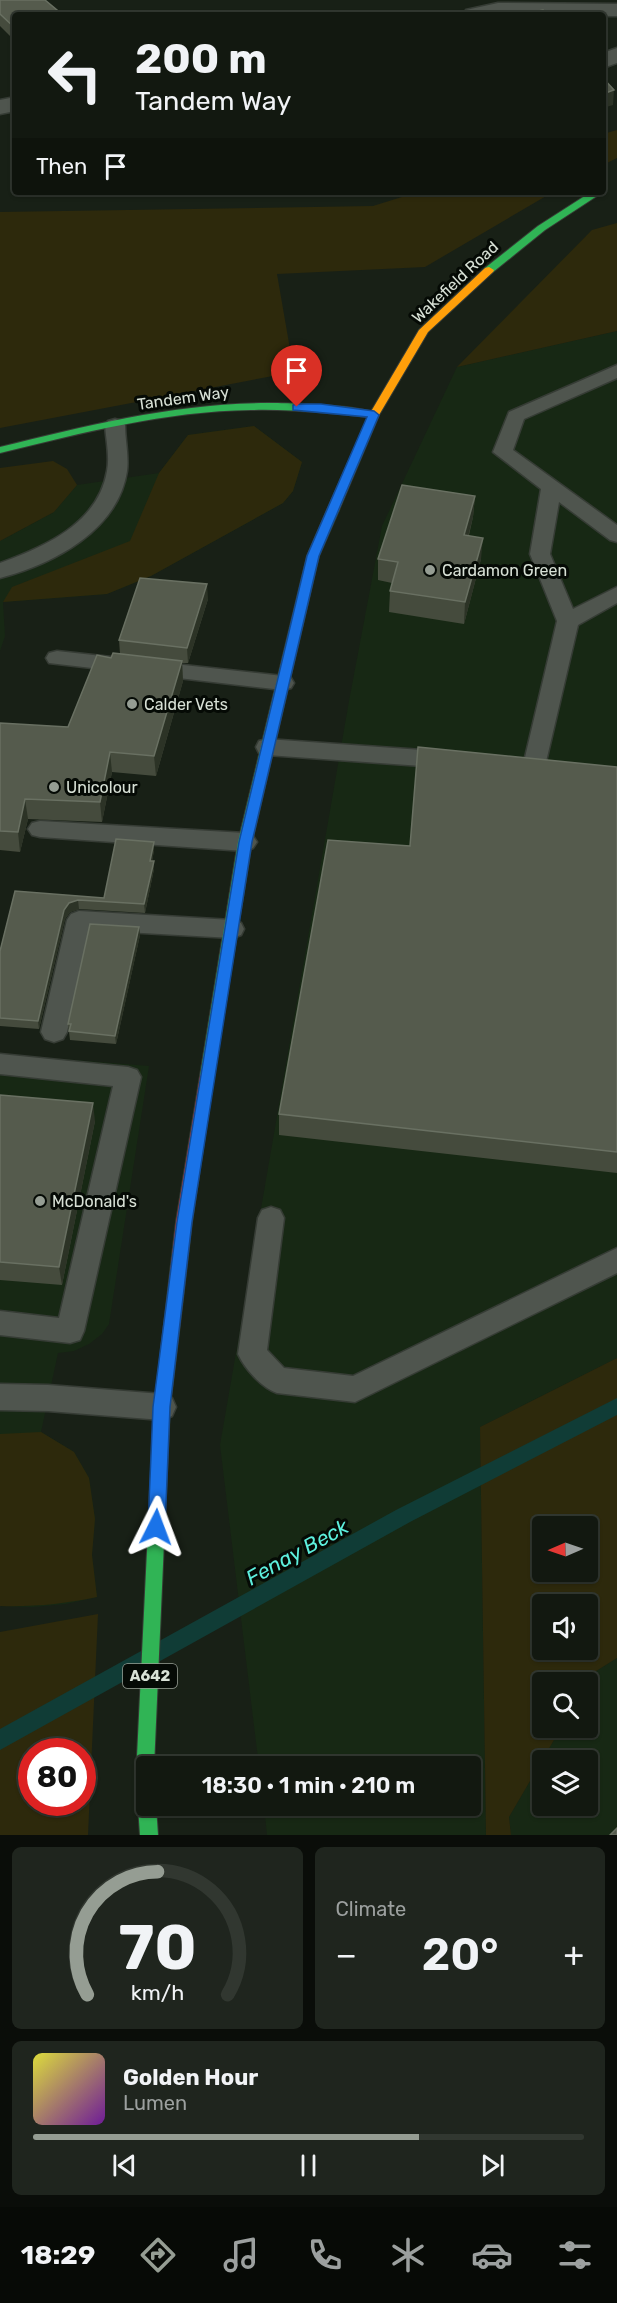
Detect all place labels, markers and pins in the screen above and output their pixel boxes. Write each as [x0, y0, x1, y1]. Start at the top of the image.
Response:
pin [271, 345, 322, 407]
place label: Cardamon Green [442, 561, 567, 580]
marker: Cardamon Green [423, 563, 437, 577]
place label: Calder Vets [144, 695, 228, 714]
marker: Calder Vets [125, 697, 139, 711]
place label: Unicolour [66, 778, 138, 797]
marker: Unicolour [47, 780, 61, 794]
place label: McDonald's [52, 1192, 137, 1211]
marker: McDonald's [33, 1194, 47, 1208]

